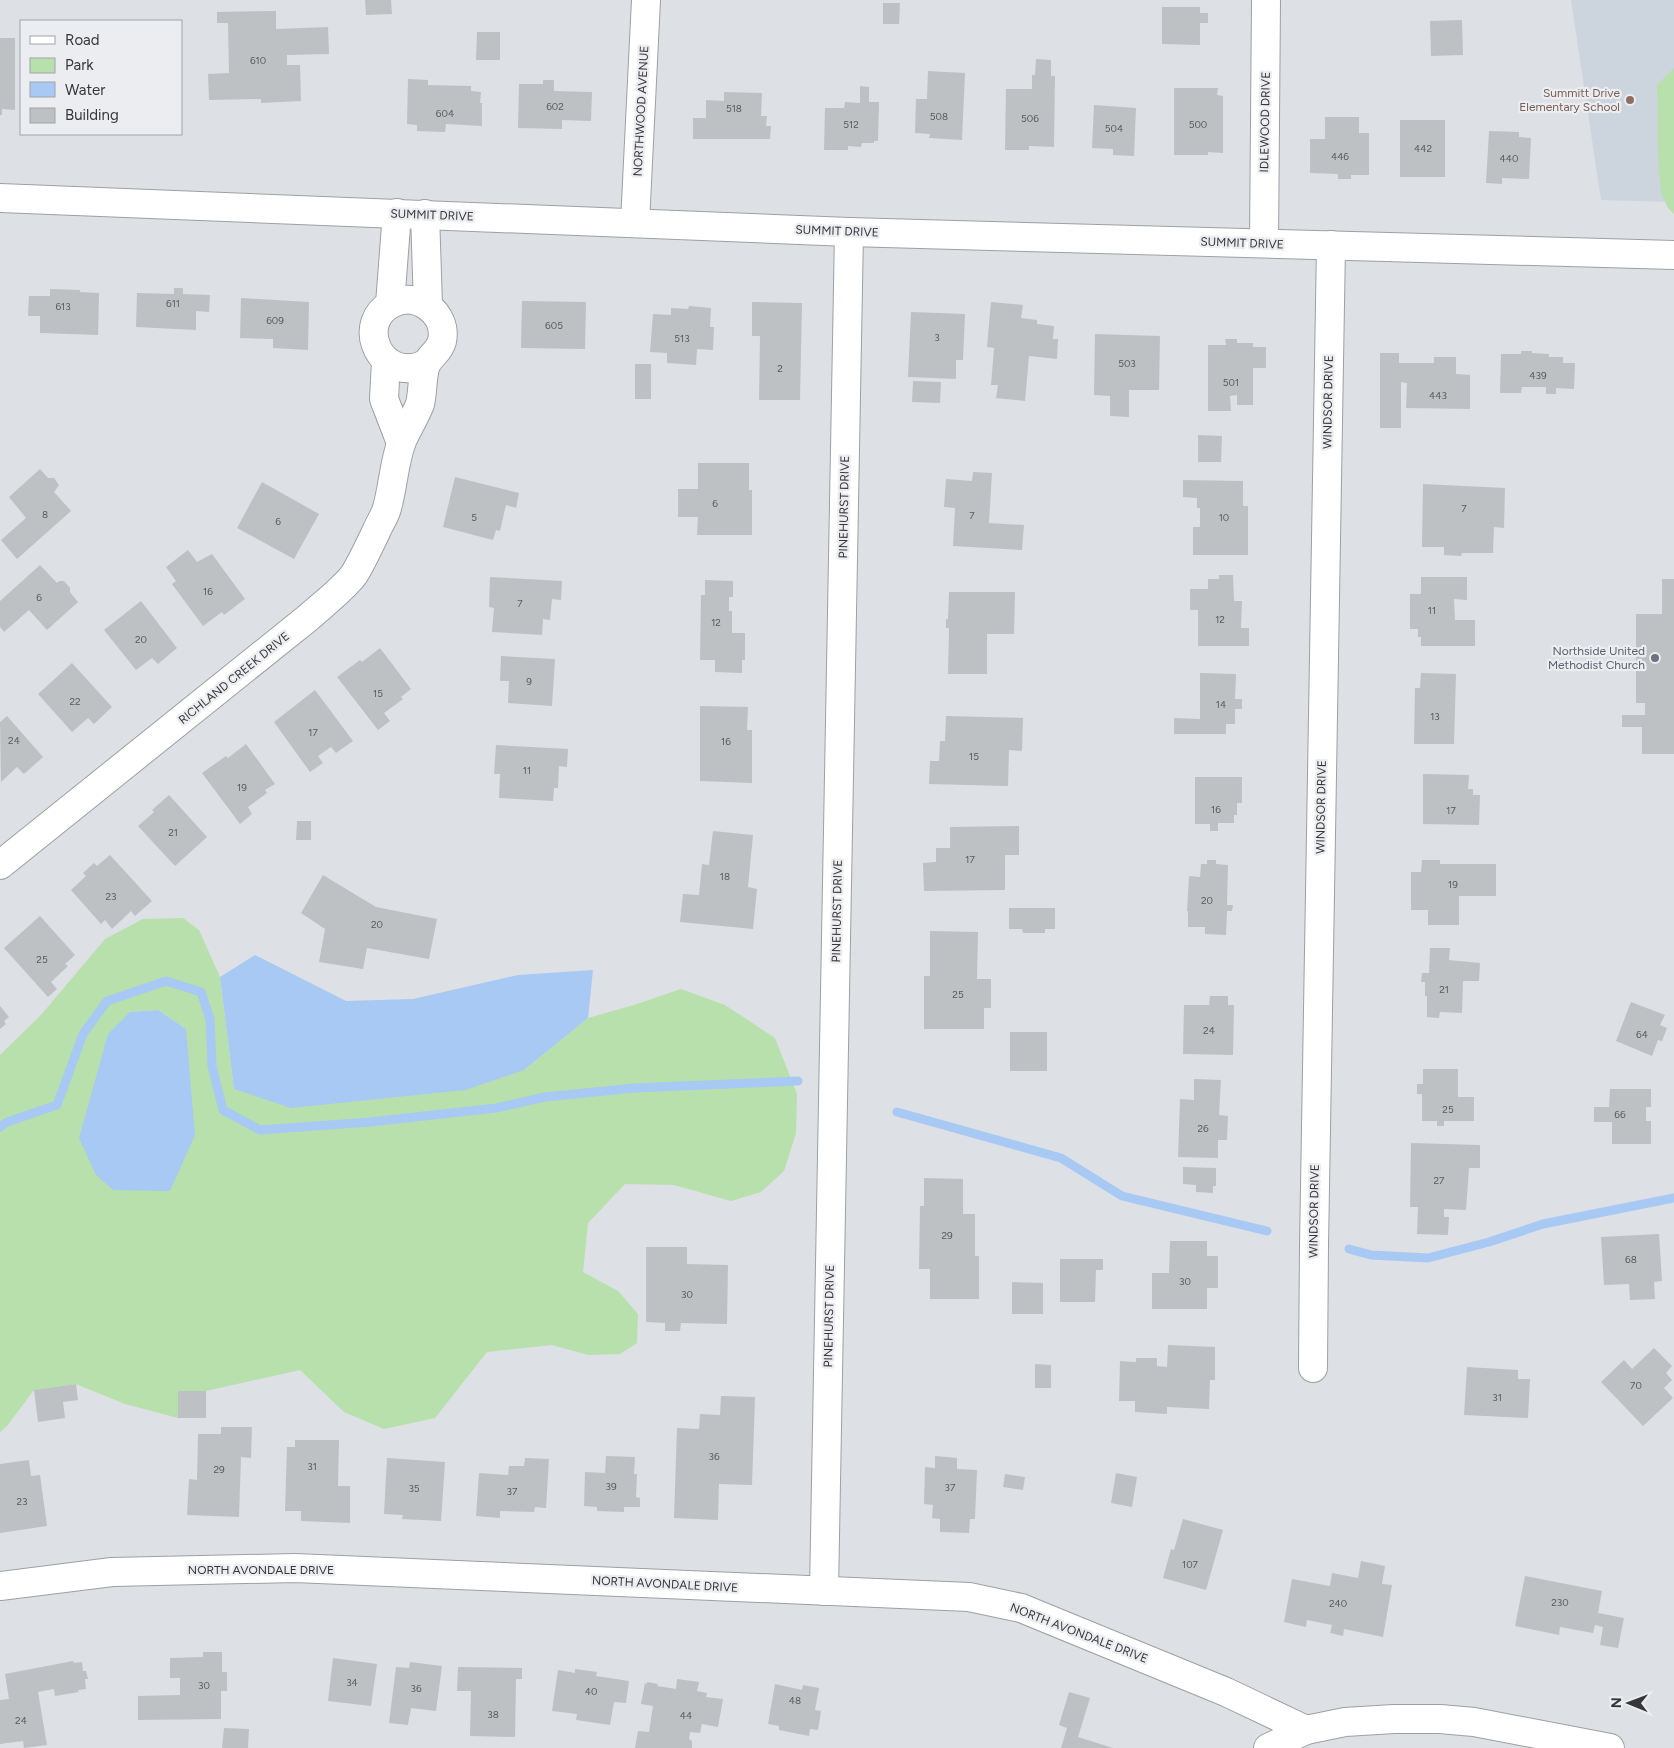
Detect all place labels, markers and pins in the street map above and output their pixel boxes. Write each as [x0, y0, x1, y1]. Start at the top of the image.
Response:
place label: Summitt Drive Elementary School [1519, 86, 1620, 114]
marker: Summitt Drive Elementary School [1624, 94, 1636, 106]
place label: Northside United Methodist Church [1548, 644, 1645, 672]
marker: Northside United Methodist Church [1649, 652, 1661, 664]

